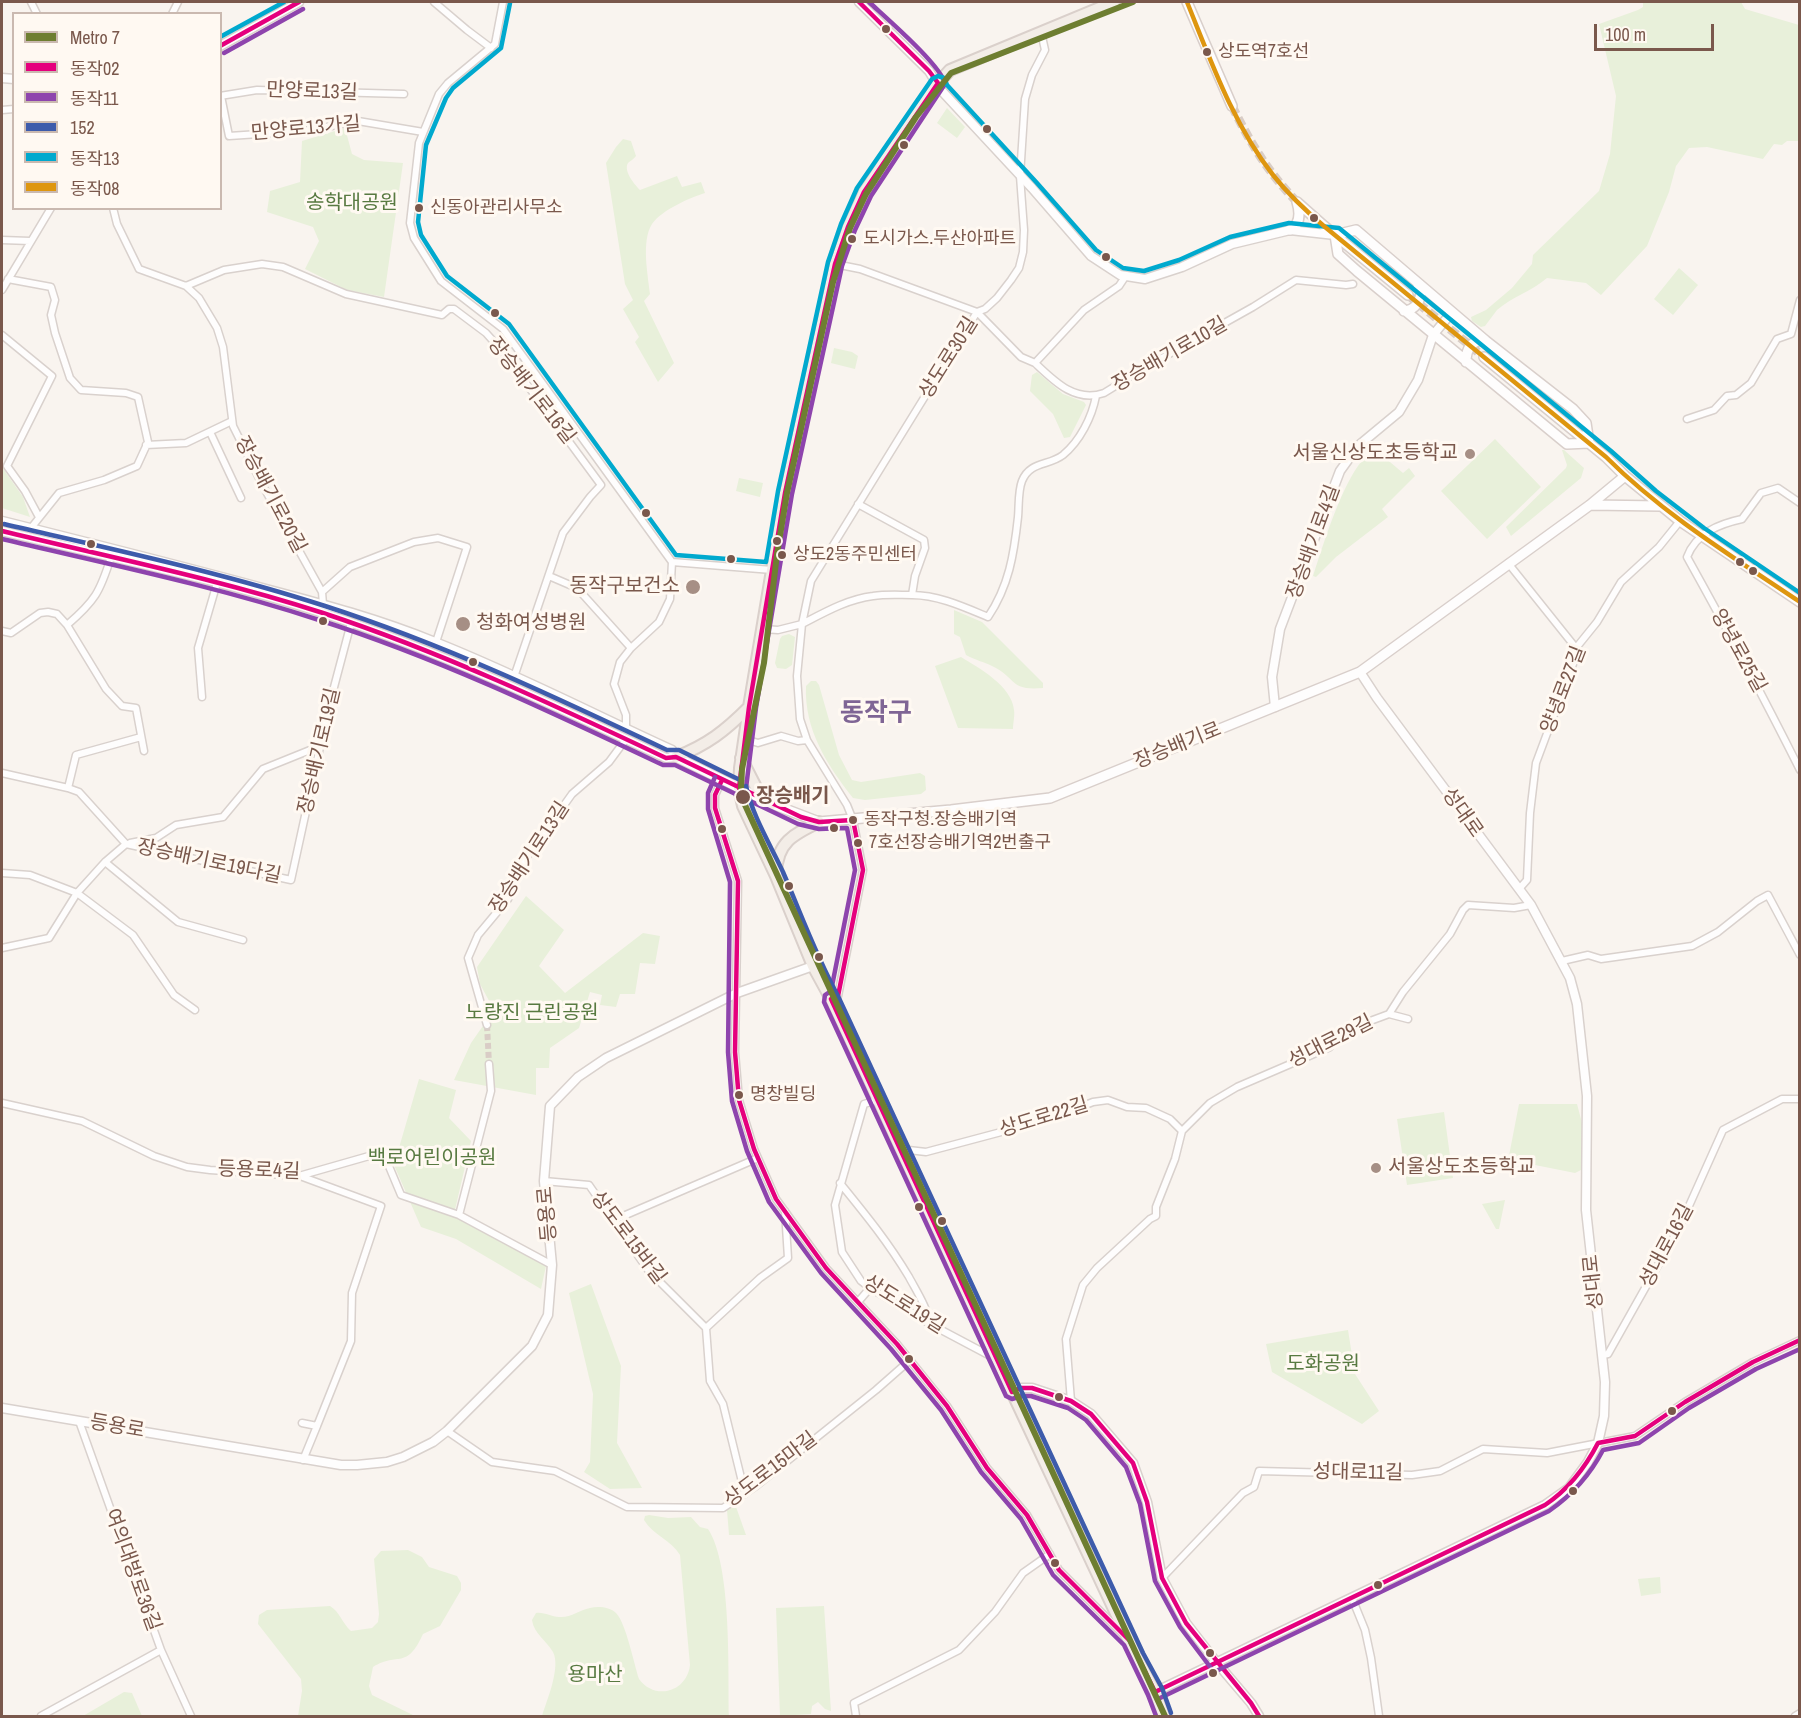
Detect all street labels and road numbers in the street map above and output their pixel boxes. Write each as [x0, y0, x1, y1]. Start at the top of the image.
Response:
street label: 만양로13길 [266, 78, 358, 106]
street label: 만양로13가길 [250, 112, 362, 146]
street label: 장승배기로10길 [1108, 312, 1232, 398]
street label: 상도로30길 [914, 313, 984, 403]
street label: 장승배기로16길 [482, 333, 580, 449]
street label: 장승배기로20길 [229, 433, 311, 557]
street label: 장승배기로4길 [1282, 482, 1346, 602]
street label: 양녕로25길 [1705, 605, 1771, 697]
street label: 양녕로27길 [1536, 643, 1592, 737]
street label: 장승배기로19길 [294, 686, 346, 816]
street label: 장승배기로 [1131, 718, 1225, 774]
street label: 성대로 [1436, 784, 1488, 842]
street label: 장승배기로13길 [485, 798, 575, 918]
street label: 장승배기로19다길 [135, 835, 283, 889]
street label: 성대로29길 [1285, 1010, 1377, 1074]
street label: 상도로22길 [997, 1093, 1091, 1143]
street label: 등용로4길 [217, 1158, 301, 1184]
street label: 등용로 [534, 1185, 562, 1243]
street label: 상도로15바길 [585, 1187, 671, 1289]
street label: 성대로16길 [1635, 1200, 1699, 1292]
street label: 성대로 [1579, 1253, 1609, 1311]
street label: 상도로19길 [859, 1270, 949, 1340]
street label: 등용로 [88, 1410, 146, 1444]
street label: 상도로15마길 [720, 1427, 822, 1513]
street label: 성대로11길 [1312, 1460, 1404, 1486]
street label: 여의대방로36길 [99, 1505, 165, 1635]

